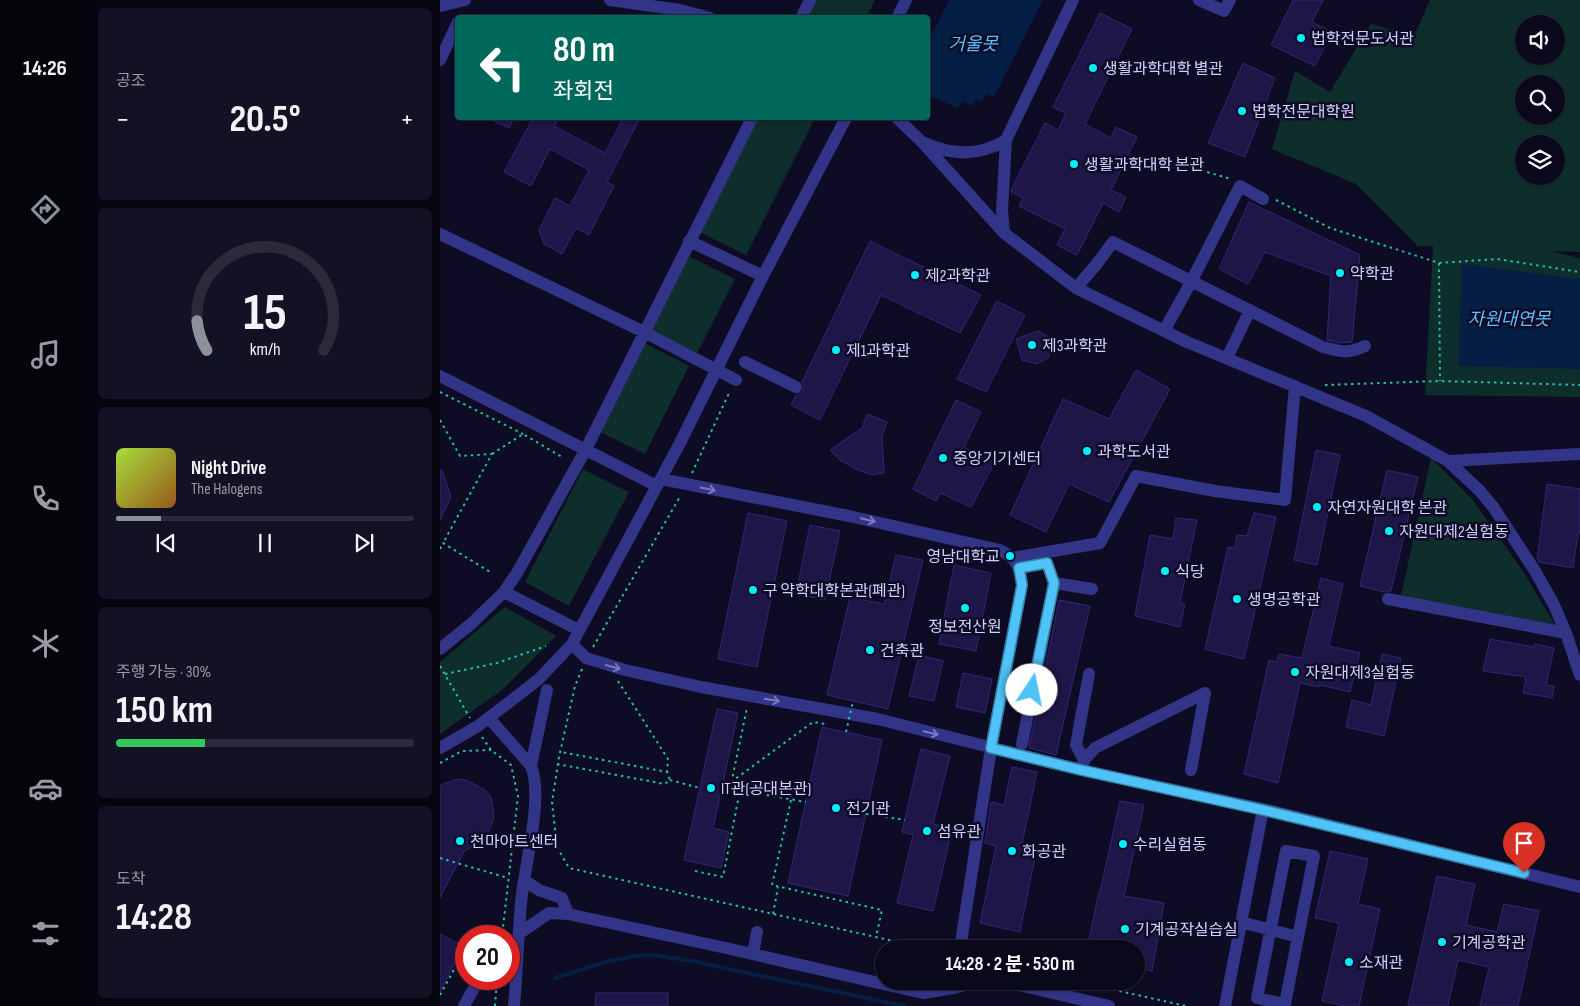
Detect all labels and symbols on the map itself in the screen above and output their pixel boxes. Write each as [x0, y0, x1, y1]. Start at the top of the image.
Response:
place label: 법학전문도서관 [1311, 30, 1414, 49]
marker: 법학전문도서관 [1295, 32, 1307, 44]
water label: 거울못 [948, 34, 999, 55]
place label: 생활과학대학 별관 [1103, 60, 1224, 79]
marker: 생활과학대학 별관 [1087, 62, 1099, 74]
place label: 법학전문대학원 [1252, 103, 1355, 122]
marker: 법학전문대학원 [1236, 105, 1248, 117]
place label: 생활과학대학 본관 [1084, 156, 1205, 175]
marker: 생활과학대학 본관 [1068, 158, 1080, 170]
place label: 약학관 [1350, 265, 1394, 284]
place label: 제2과학관 [925, 267, 991, 286]
marker: 약학관 [1334, 267, 1346, 279]
marker: 제2과학관 [909, 269, 921, 281]
water label: 자원대연못 [1468, 309, 1552, 330]
place label: 제3과학관 [1042, 337, 1108, 356]
marker: 제3과학관 [1026, 339, 1038, 351]
place label: 제1과학관 [846, 342, 911, 361]
marker: 제1과학관 [830, 344, 842, 356]
place label: 과학도서관 [1097, 443, 1171, 462]
marker: 과학도서관 [1081, 445, 1093, 457]
place label: 중앙기기센터 [953, 450, 1041, 469]
marker: 중앙기기센터 [937, 452, 949, 464]
one-way arrow [700, 484, 716, 494]
place label: 자연자원대학 본관 [1327, 499, 1448, 518]
marker: 자연자원대학 본관 [1311, 501, 1323, 513]
one-way arrow [859, 516, 875, 525]
place label: 자원대제2실험동 [1399, 523, 1509, 542]
marker: 자원대제2실험동 [1383, 525, 1395, 537]
place label: 영남대학교 [926, 548, 1000, 567]
marker: 영남대학교 [1004, 550, 1016, 562]
place label: 식당 [1175, 563, 1205, 582]
marker: 식당 [1159, 565, 1171, 577]
place label: 구 약학대학본관(폐관) [763, 582, 905, 601]
marker: 구 약학대학본관(폐관) [747, 584, 759, 596]
place label: 생명공학관 [1247, 591, 1321, 610]
marker: 생명공학관 [1231, 593, 1243, 605]
marker: 정보전산원 [959, 602, 971, 614]
place label: 정보전산원 [928, 618, 1002, 637]
place label: 건축관 [880, 642, 924, 661]
marker: 건축관 [864, 644, 876, 656]
one-way arrow [605, 662, 621, 672]
position arrow [1005, 663, 1057, 715]
place label: 자원대제3실험동 [1305, 664, 1415, 683]
marker: 자원대제3실험동 [1289, 666, 1301, 678]
one-way arrow [764, 695, 780, 705]
one-way arrow [923, 728, 939, 738]
place label: IT관(공대본관) [721, 780, 811, 799]
marker: IT관(공대본관) [705, 782, 717, 794]
place label: 전기관 [846, 800, 890, 819]
marker: 전기관 [830, 802, 842, 814]
pin [1503, 822, 1545, 873]
place label: 섬유관 [937, 823, 981, 842]
marker: 섬유관 [921, 825, 933, 837]
place label: 천마아트센터 [470, 833, 558, 852]
marker: 천마아트센터 [454, 835, 466, 847]
place label: 수리실험동 [1133, 836, 1207, 855]
marker: 수리실험동 [1117, 838, 1129, 850]
place label: 화공관 [1022, 843, 1066, 862]
marker: 화공관 [1006, 845, 1018, 857]
place label: 기계공작실습실 [1135, 921, 1238, 940]
marker: 기계공작실습실 [1119, 923, 1131, 935]
speed limit sign: 20 [455, 925, 520, 990]
place label: 기계공학관 [1452, 934, 1526, 953]
marker: 기계공학관 [1436, 936, 1448, 948]
place label: 소재관 [1359, 954, 1403, 973]
marker: 소재관 [1343, 956, 1355, 968]

